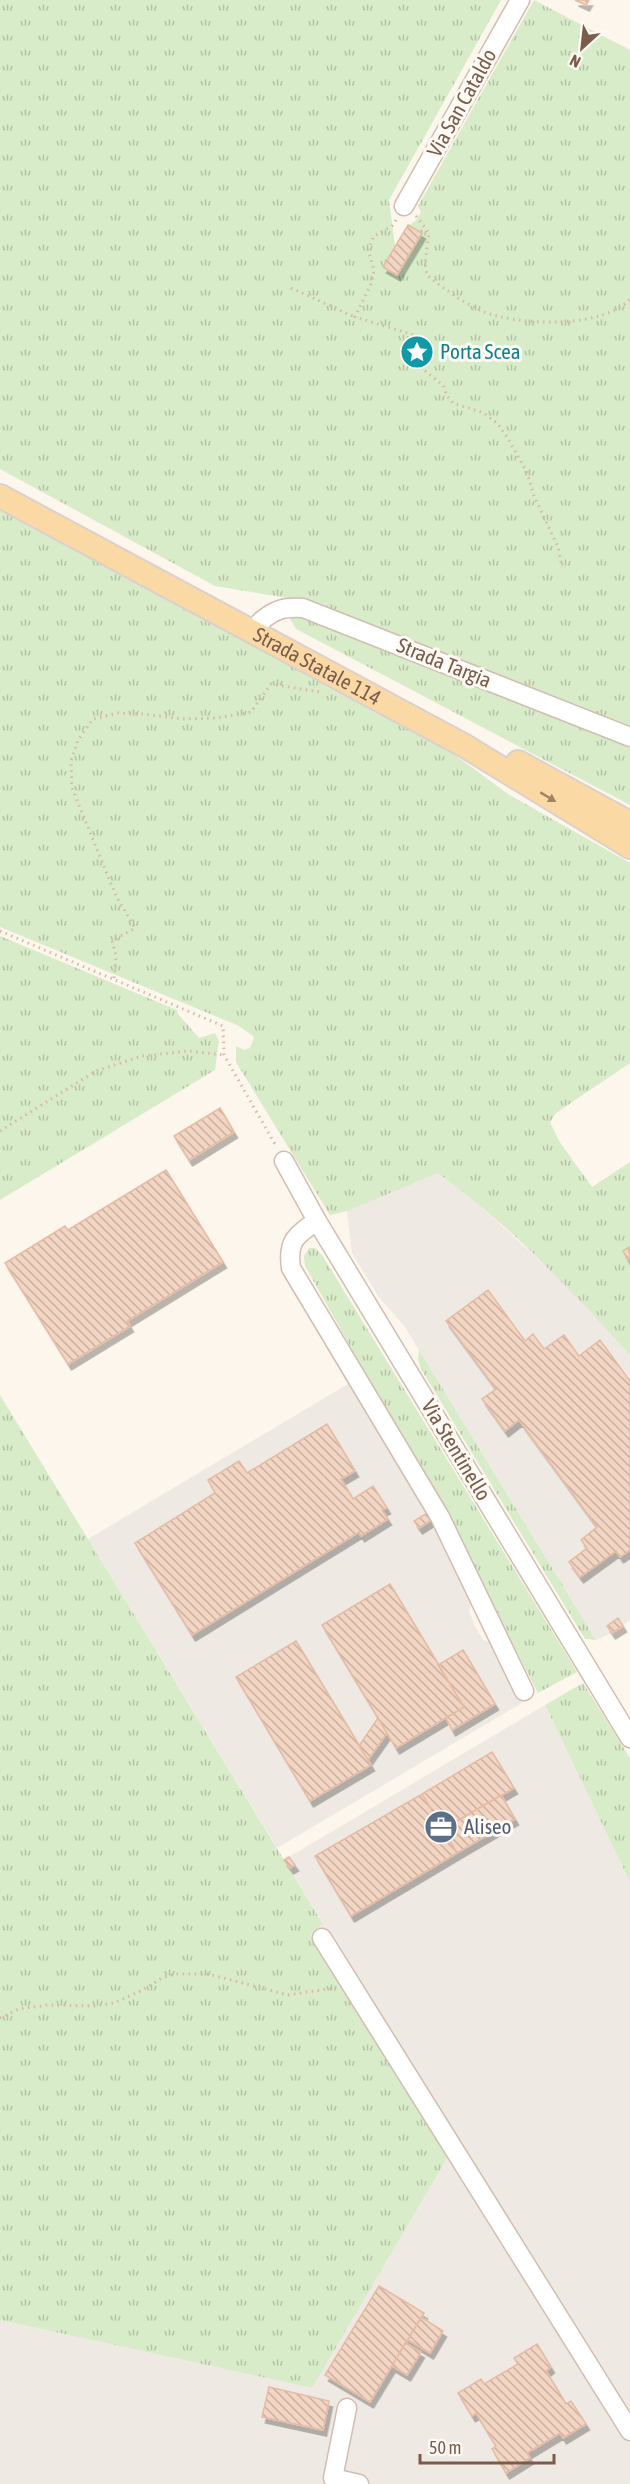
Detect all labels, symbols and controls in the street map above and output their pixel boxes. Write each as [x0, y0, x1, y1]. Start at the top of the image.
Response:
north arrow [552, 18, 612, 78]
street label: Via San Cataldo [422, 44, 501, 161]
text: N [567, 51, 583, 72]
place icon: Porta Scea [399, 334, 435, 370]
place label: Porta Scea [440, 339, 521, 363]
street label: Strada Statale 114 [250, 622, 385, 710]
street label: Strada Targia [394, 632, 495, 692]
one-way arrow [540, 792, 557, 802]
street label: Via Stentinello [417, 1395, 496, 1504]
office icon: Aliseo [423, 1809, 459, 1845]
place label: Aliseo [464, 1814, 511, 1838]
scale bar [420, 2427, 554, 2465]
text: 50 m [429, 2437, 461, 2458]

